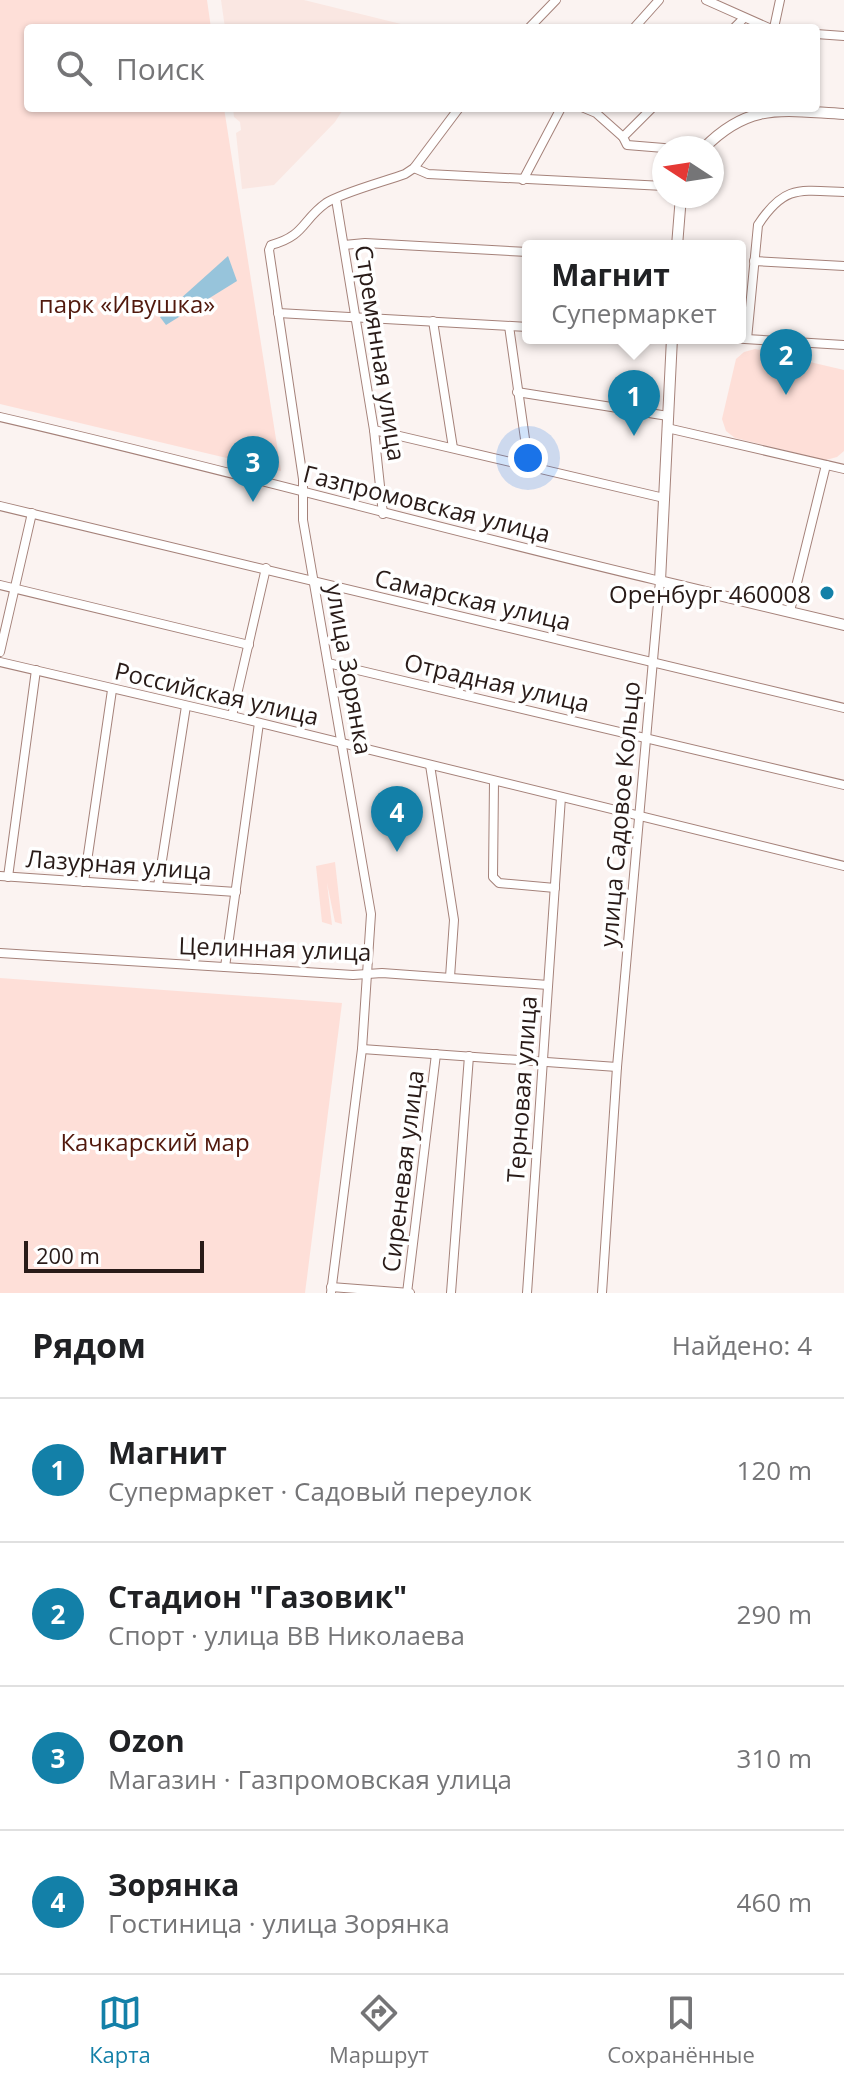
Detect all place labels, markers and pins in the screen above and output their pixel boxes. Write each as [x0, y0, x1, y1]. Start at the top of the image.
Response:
pin: 2 [760, 329, 812, 395]
pin: 1 [608, 370, 660, 436]
pin: 3 [227, 436, 279, 502]
place label: Оренбург 460008 [609, 577, 811, 610]
marker: Оренбург 460008 [818, 584, 836, 602]
pin: 4 [371, 786, 423, 852]

